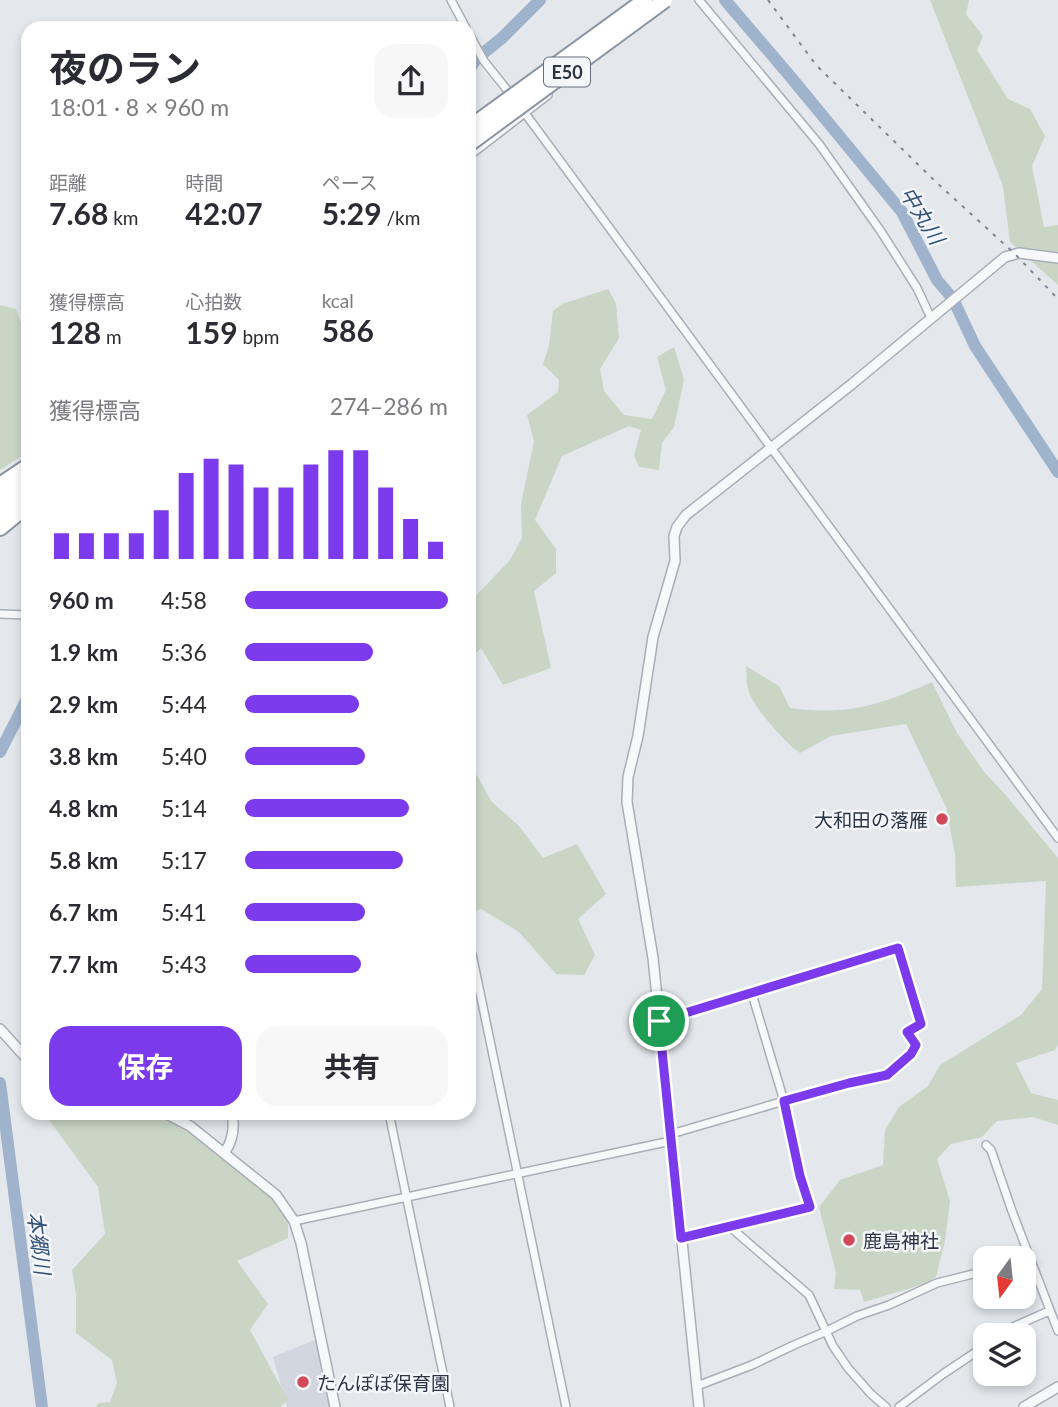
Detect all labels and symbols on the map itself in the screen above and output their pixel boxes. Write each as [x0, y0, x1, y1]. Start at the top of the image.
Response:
road number: E50 [544, 58, 590, 86]
water label: 中丸川 [896, 182, 951, 250]
place label: 大和田の落雁 [814, 808, 928, 831]
marker: 大和田の落雁 [934, 811, 950, 827]
pin [629, 991, 689, 1051]
water label: 本郷川 [24, 1210, 56, 1278]
place label: 鹿島神社 [863, 1229, 939, 1252]
marker: 鹿島神社 [841, 1232, 857, 1248]
north arrow [973, 1246, 1036, 1309]
place label: たんぽぽ保育園 [317, 1371, 450, 1394]
marker: たんぽぽ保育園 [295, 1374, 311, 1390]

